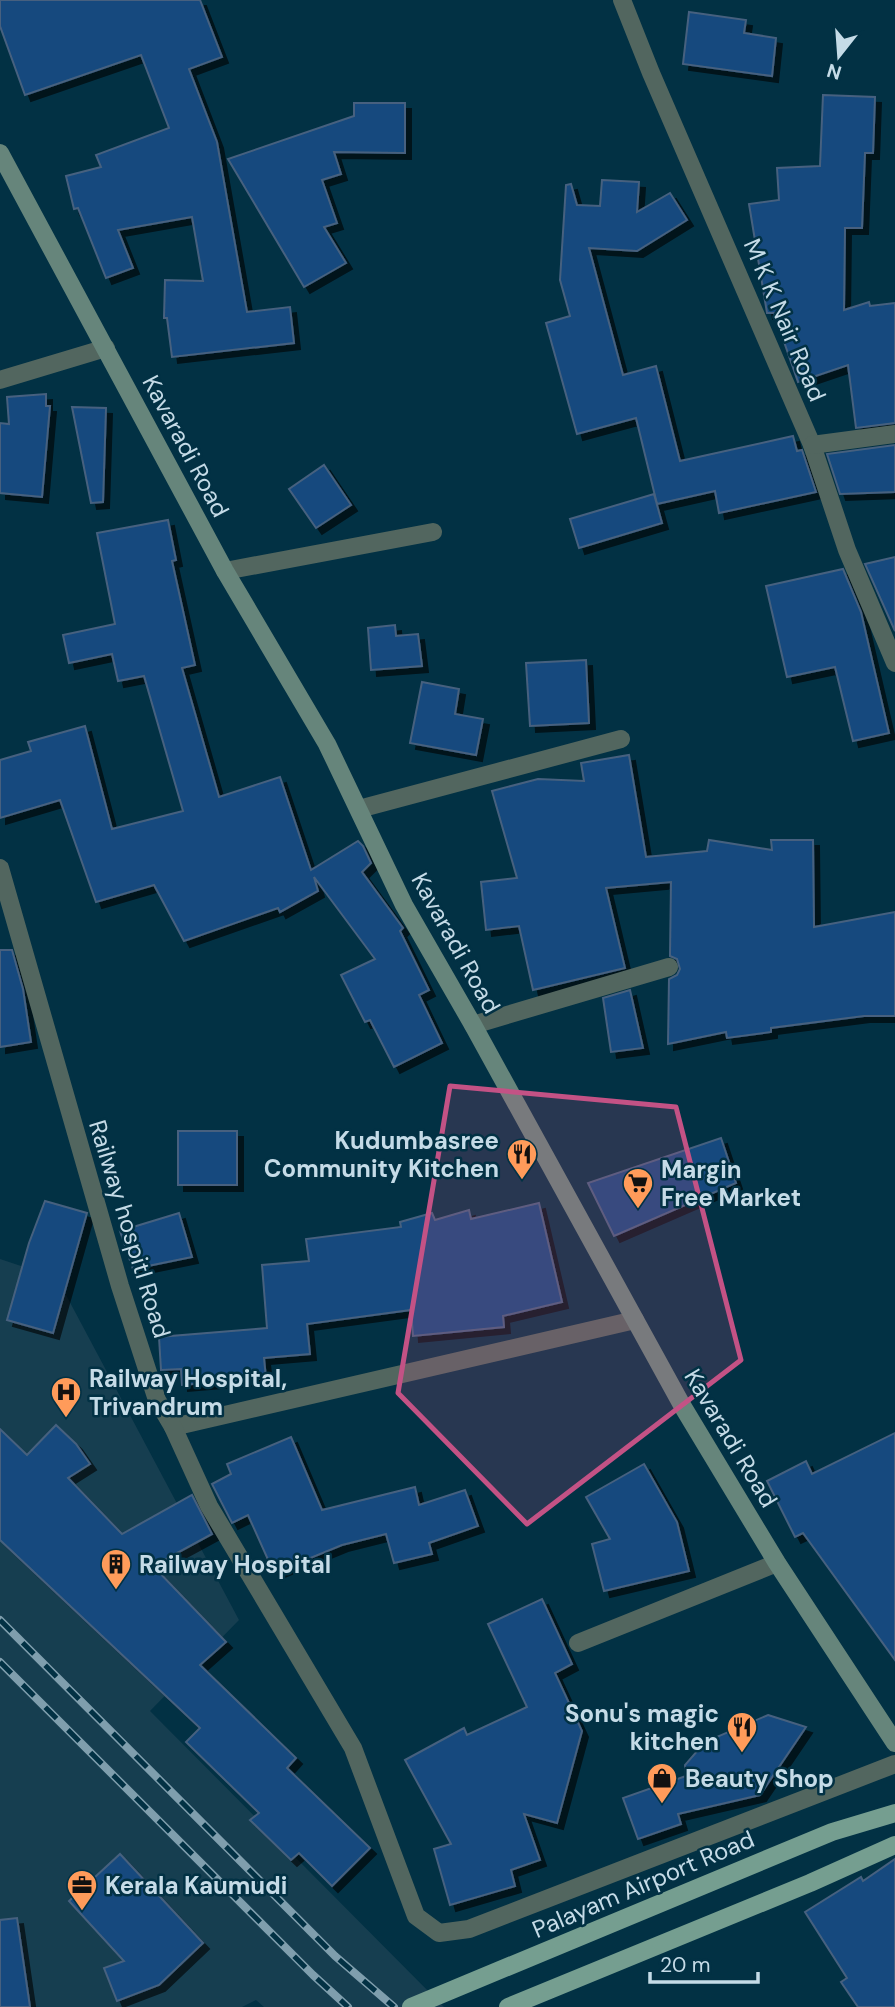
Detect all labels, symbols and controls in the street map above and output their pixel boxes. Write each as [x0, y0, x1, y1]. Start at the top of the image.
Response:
north arrow [804, 21, 874, 91]
text: N [824, 58, 844, 86]
street label: M K K Nair Road [737, 234, 833, 406]
street label: Kavaradi Road [136, 370, 236, 522]
street label: Kavaradi Road [405, 867, 507, 1019]
street label: Railway hospitl Road [82, 1116, 178, 1342]
place label: Kudumbasree Community Kitchen [264, 1125, 499, 1184]
restaurant icon: Kudumbasree Community Kitchen [505, 1137, 539, 1181]
place label: Margin Free Market [661, 1154, 801, 1213]
supermarket icon: Margin Free Market [621, 1166, 655, 1210]
place label: Railway Hospital, Trivandrum [89, 1363, 287, 1422]
street label: Kavaradi Road [677, 1363, 785, 1513]
hospital icon: Railway Hospital, Trivandrum [49, 1375, 83, 1419]
building icon: Railway Hospital [99, 1547, 133, 1591]
place label: Railway Hospital [139, 1549, 331, 1580]
place label: Sonu's magic kitchen [565, 1698, 719, 1757]
restaurant icon: Sonu's magic kitchen [725, 1710, 759, 1754]
shop icon: Beauty Shop [645, 1761, 679, 1805]
place label: Beauty Shop [685, 1763, 834, 1794]
street label: Palayam Airport Road [527, 1823, 759, 1945]
office icon: Kerala Kaumudi [65, 1868, 99, 1912]
place label: Kerala Kaumudi [105, 1870, 287, 1901]
scale bar [650, 1940, 758, 1984]
text: 20 m [660, 1951, 711, 1979]

